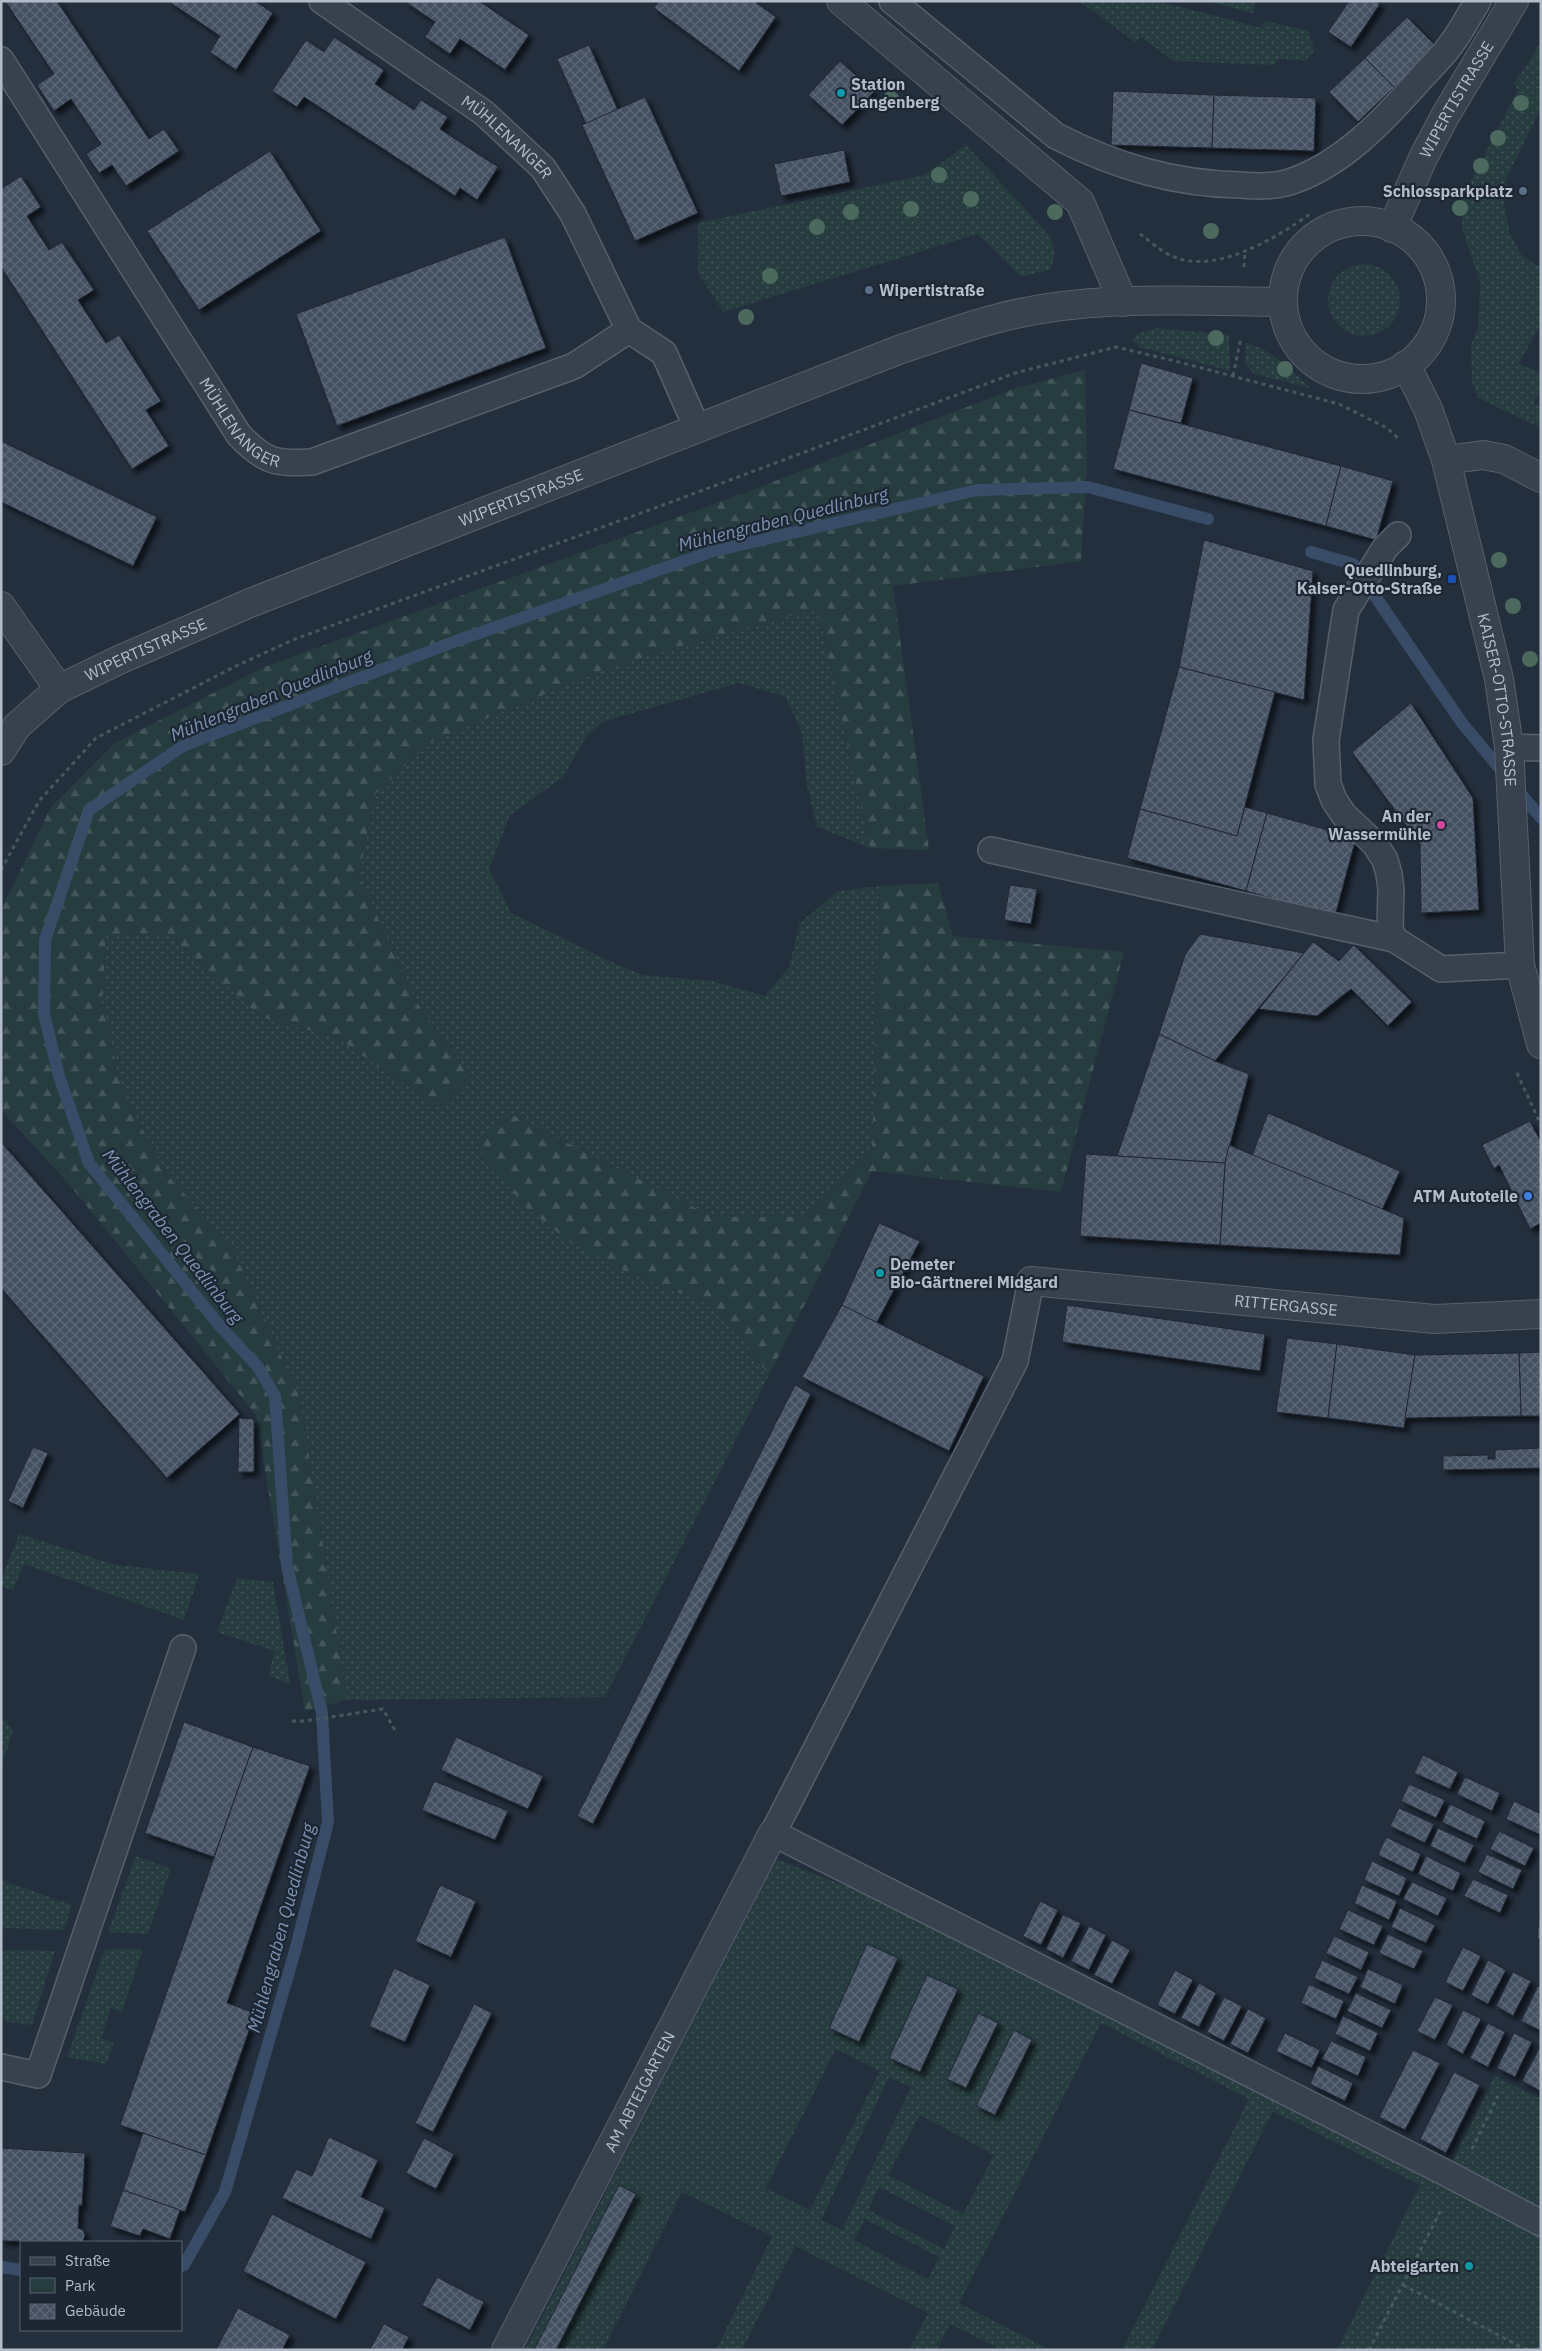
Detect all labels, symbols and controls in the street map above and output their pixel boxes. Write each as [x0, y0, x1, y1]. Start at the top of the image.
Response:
street label: WIPERTISTRASSE [1415, 37, 1498, 161]
place label: Station Langenberg [851, 74, 939, 112]
marker: Station Langenberg [835, 87, 847, 99]
street label: MÜHLENANGER [458, 91, 557, 182]
place label: Schlossparkplatz [1383, 181, 1513, 201]
marker: Schlossparkplatz [1517, 185, 1529, 197]
place label: Wipertistraße [879, 280, 985, 300]
marker: Wipertistraße [863, 284, 875, 296]
street label: MÜHLENANGER [195, 374, 283, 471]
street label: WIPERTISTRASSE [456, 464, 586, 531]
water label: Mühlengraben Quedlinburg [676, 482, 891, 556]
place label: Quedlinburg, Kaiser-Otto-Straße [1297, 560, 1442, 598]
marker: Quedlinburg, Kaiser-Otto-Straße [1446, 573, 1458, 585]
street label: KAISER-OTTO-STRASSE [1473, 611, 1521, 787]
street label: WIPERTISTRASSE [81, 613, 210, 685]
water label: Mühlengraben Quedlinburg [167, 644, 376, 746]
place label: An der Wassermühle [1328, 806, 1432, 844]
marker: An der Wassermühle [1435, 819, 1447, 831]
water label: Mühlengraben Quedlinburg [98, 1144, 249, 1329]
place label: ATM Autoteile [1413, 1186, 1518, 1206]
marker: ATM Autoteile [1522, 1190, 1534, 1202]
place label: Demeter Bio-Gärtnerei Midgard [890, 1254, 1058, 1292]
marker: Demeter Bio-Gärtnerei Midgard [874, 1267, 886, 1279]
street label: RITTERGASSE [1233, 1290, 1338, 1320]
water label: Mühlengraben Quedlinburg [242, 1820, 320, 2035]
street label: AM ABTEIGARTEN [600, 2028, 679, 2155]
legend [20, 2241, 182, 2331]
text: Straße [65, 2251, 110, 2270]
place label: Abteigarten [1370, 2256, 1459, 2276]
marker: Abteigarten [1463, 2260, 1475, 2272]
text: Park [65, 2276, 95, 2295]
text: Gebäude [65, 2301, 126, 2320]

